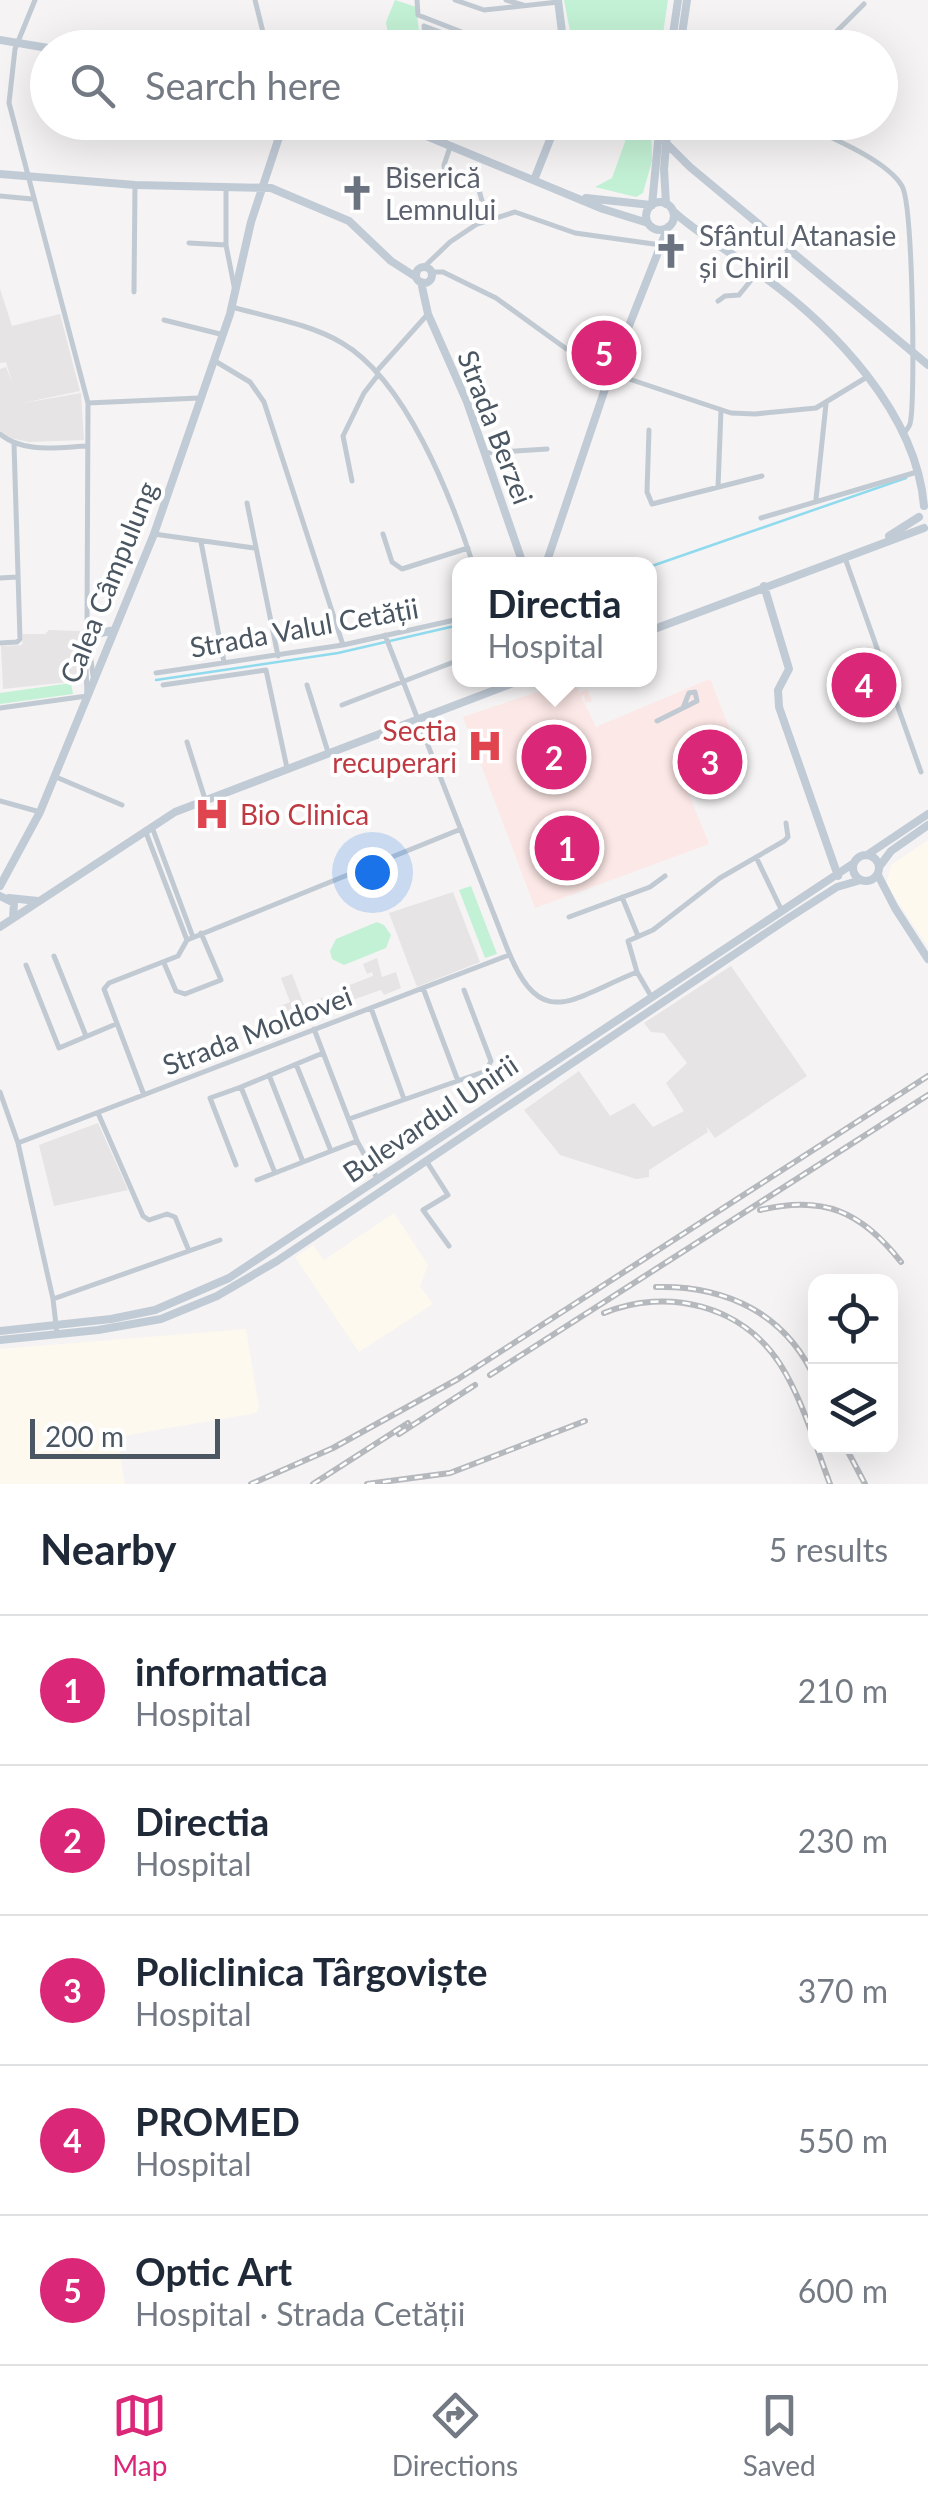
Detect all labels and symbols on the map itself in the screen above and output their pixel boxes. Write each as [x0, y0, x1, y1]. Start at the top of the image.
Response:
place label: Biserică Lemnului [385, 160, 496, 226]
church icon: Biserică Lemnului [338, 174, 376, 212]
place label: Sfântul Atanasie și Chiril [699, 218, 896, 284]
church icon: Sfântul Atanasie și Chiril [652, 232, 690, 270]
pin: 5 [572, 316, 636, 390]
street label: Strada Berzei [451, 345, 541, 509]
street label: Calea Câmpulung [52, 476, 164, 688]
street label: Strada Valul Cetății [187, 590, 421, 664]
pin: 4 [832, 648, 896, 722]
place label: Sectia recuperari [332, 713, 457, 779]
pin: 2 [522, 720, 586, 794]
pin: 3 [678, 724, 742, 800]
hospital icon: Sectia recuperari [466, 727, 504, 765]
hospital icon: Bio Clinica [193, 795, 231, 833]
place label: Bio Clinica [240, 797, 369, 831]
pin: 1 [534, 810, 600, 886]
your location [347, 847, 398, 898]
street label: Strada Moldovei [158, 978, 356, 1082]
street label: Bulevardul Unirii [336, 1047, 524, 1189]
scale bar [30, 1414, 220, 1458]

